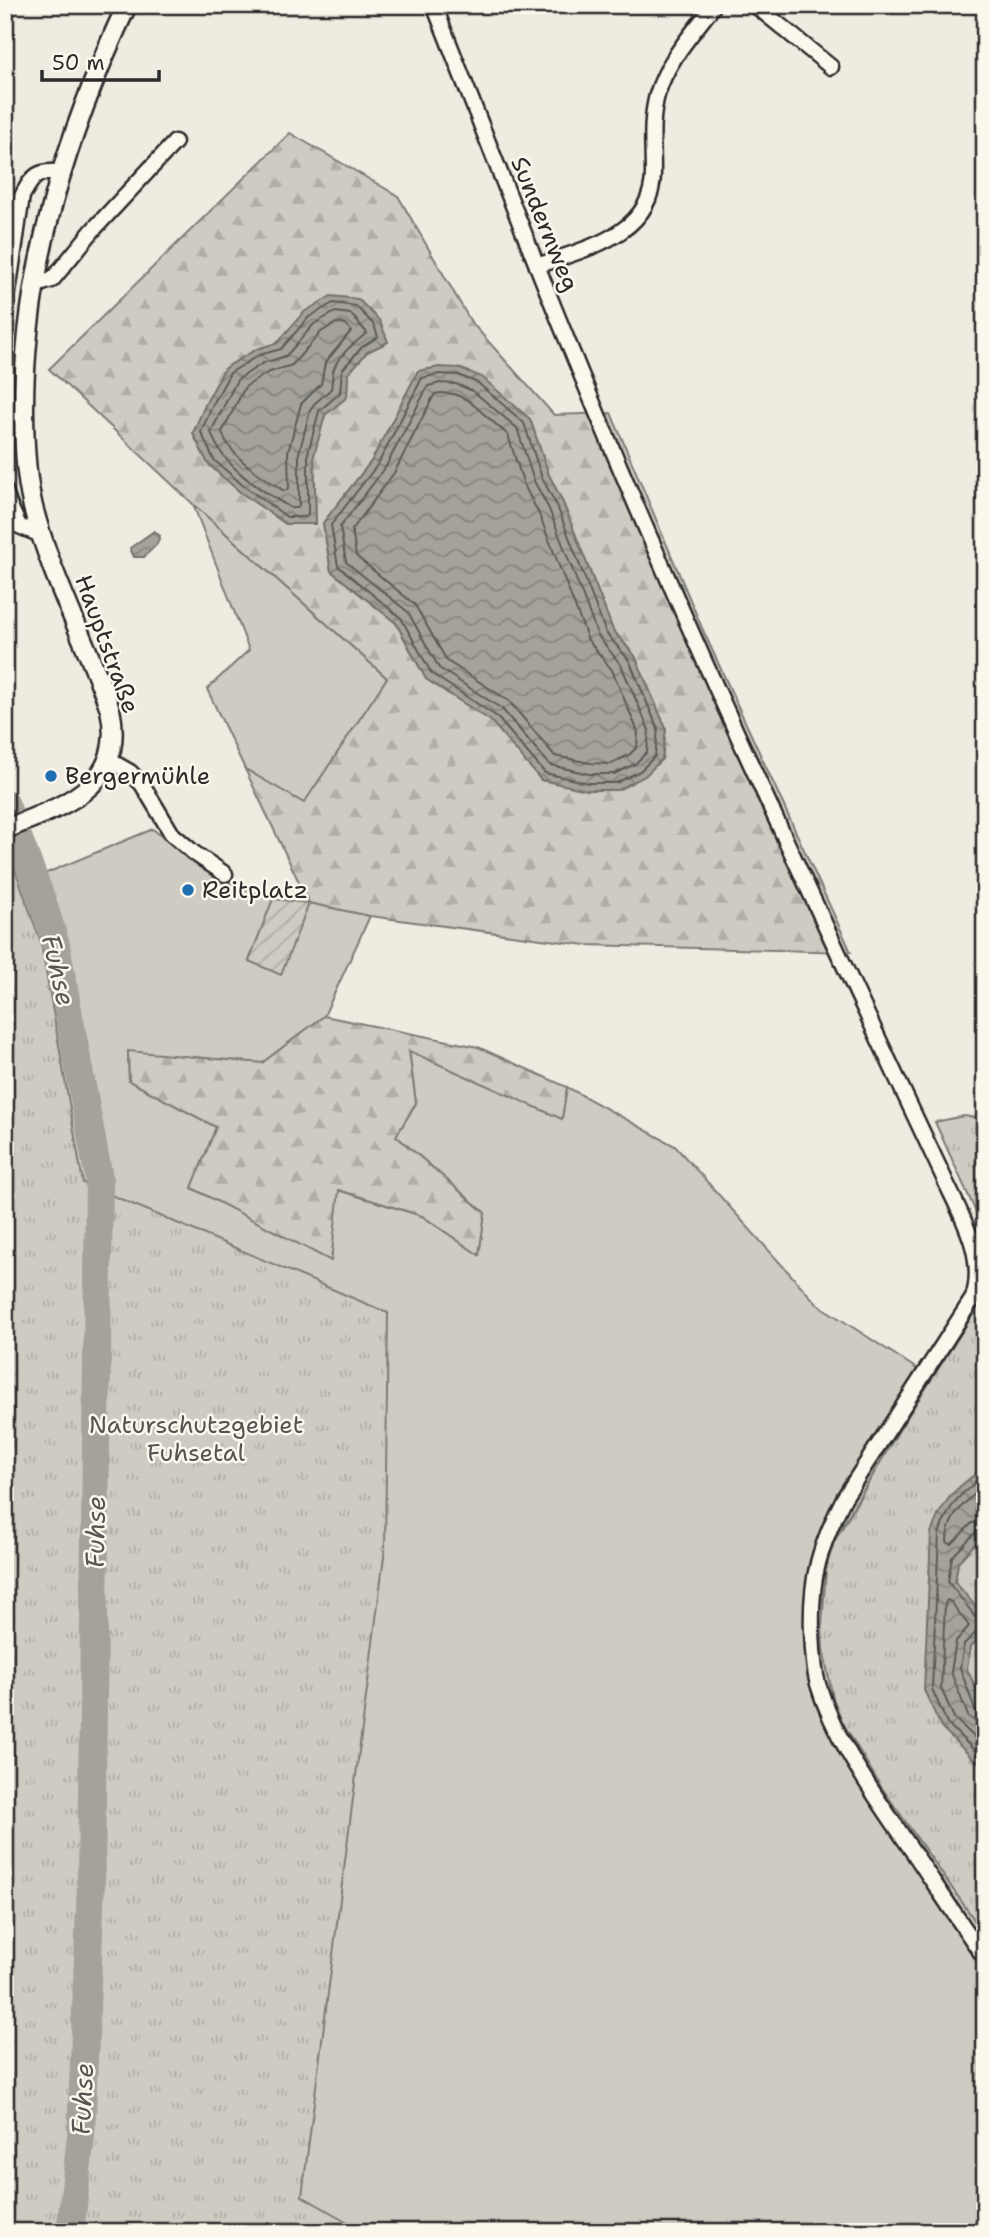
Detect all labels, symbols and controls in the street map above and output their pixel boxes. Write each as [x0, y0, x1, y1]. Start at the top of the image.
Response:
scale bar [42, 38, 159, 82]
text: 50 m [52, 49, 105, 77]
street label: Sundernweg [503, 152, 587, 296]
street label: Hauptstraße [67, 570, 147, 718]
place label: Bergermühle [65, 760, 210, 792]
marker: Bergermühle [43, 768, 59, 784]
place label: Reitplatz [202, 874, 308, 906]
marker: Reitplatz [180, 882, 196, 898]
water label: Fuhse [34, 931, 84, 1009]
park label: Naturschutzgebiet Fuhsetal [89, 1409, 303, 1469]
water label: Fuhse [77, 1496, 113, 1568]
water label: Fuhse [63, 2062, 101, 2136]

